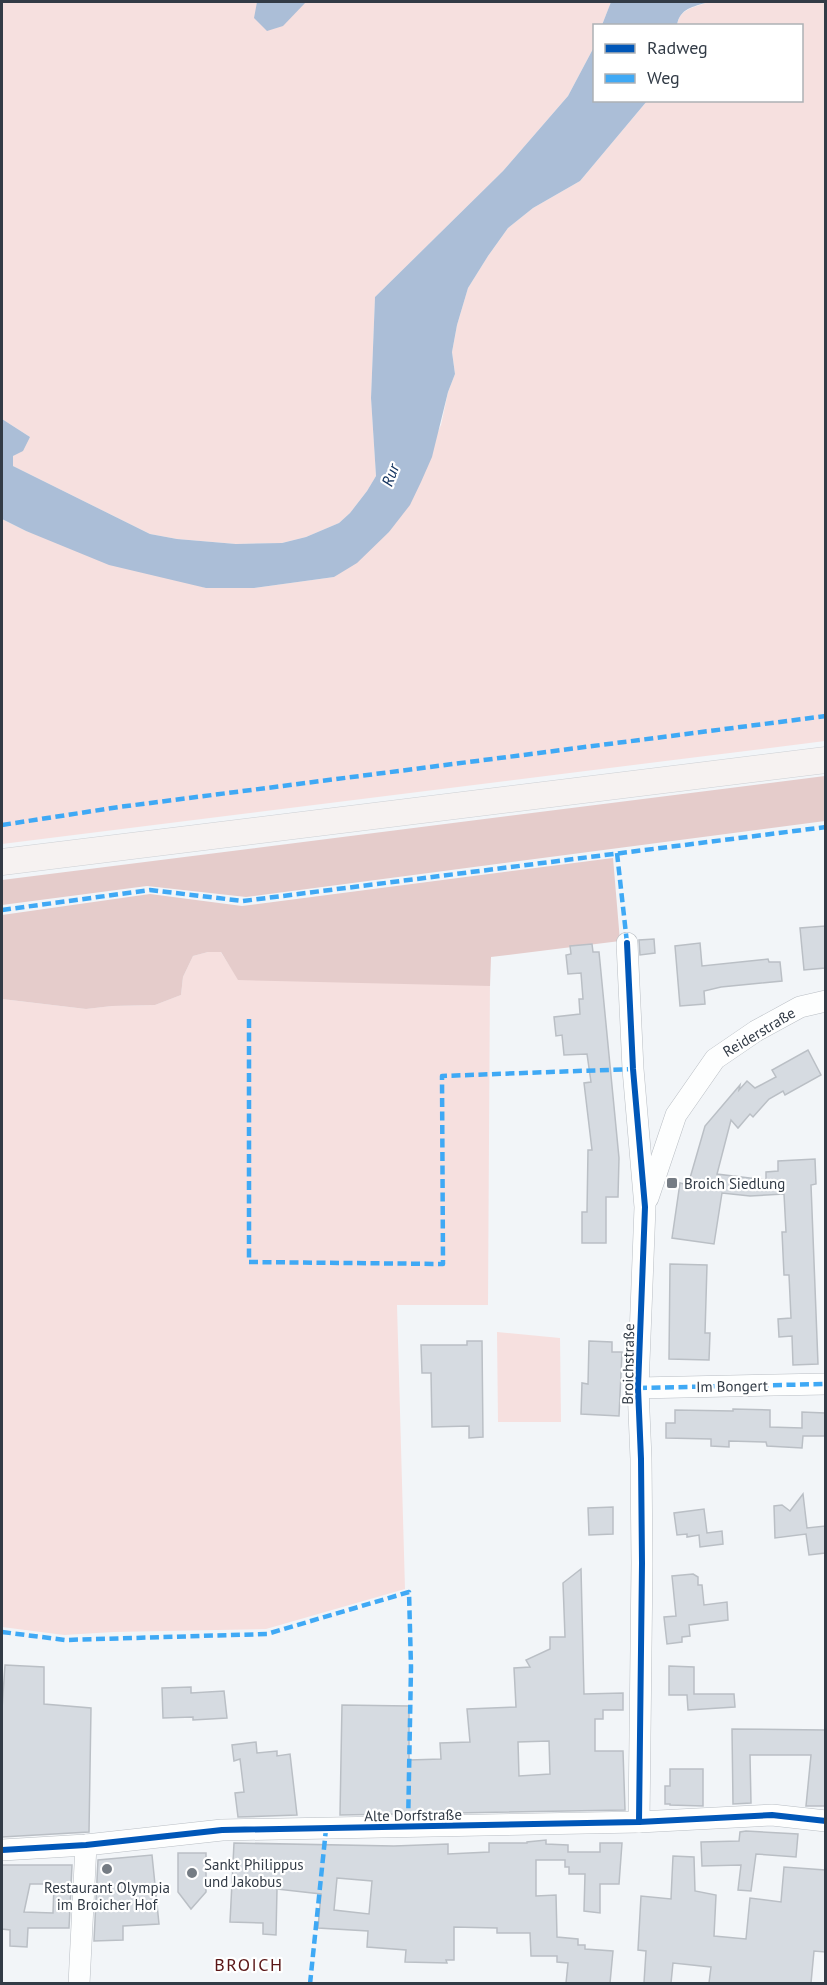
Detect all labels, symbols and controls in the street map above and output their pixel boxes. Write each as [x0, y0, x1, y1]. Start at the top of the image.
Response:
legend [593, 24, 803, 102]
text: Radweg [647, 36, 708, 59]
text: Weg [647, 66, 680, 89]
water label: Rur [377, 460, 404, 489]
street label: Reiderstraße [719, 1003, 799, 1061]
place label: Broich Siedlung [684, 1174, 785, 1193]
marker: Broich Siedlung [665, 1176, 679, 1190]
street label: Broichstraße [618, 1323, 638, 1405]
street label: Im Bongert [696, 1376, 768, 1396]
street label: Alte Dorfstraße [364, 1805, 462, 1825]
place label: Sankt Philippus und Jakobus [204, 1855, 304, 1891]
marker: Restaurant Olympia im Broicher Hof [100, 1862, 114, 1876]
marker: Sankt Philippus und Jakobus [185, 1866, 199, 1880]
place label: Restaurant Olympia im Broicher Hof [44, 1878, 170, 1914]
district label: BROICH [214, 1953, 284, 1976]

